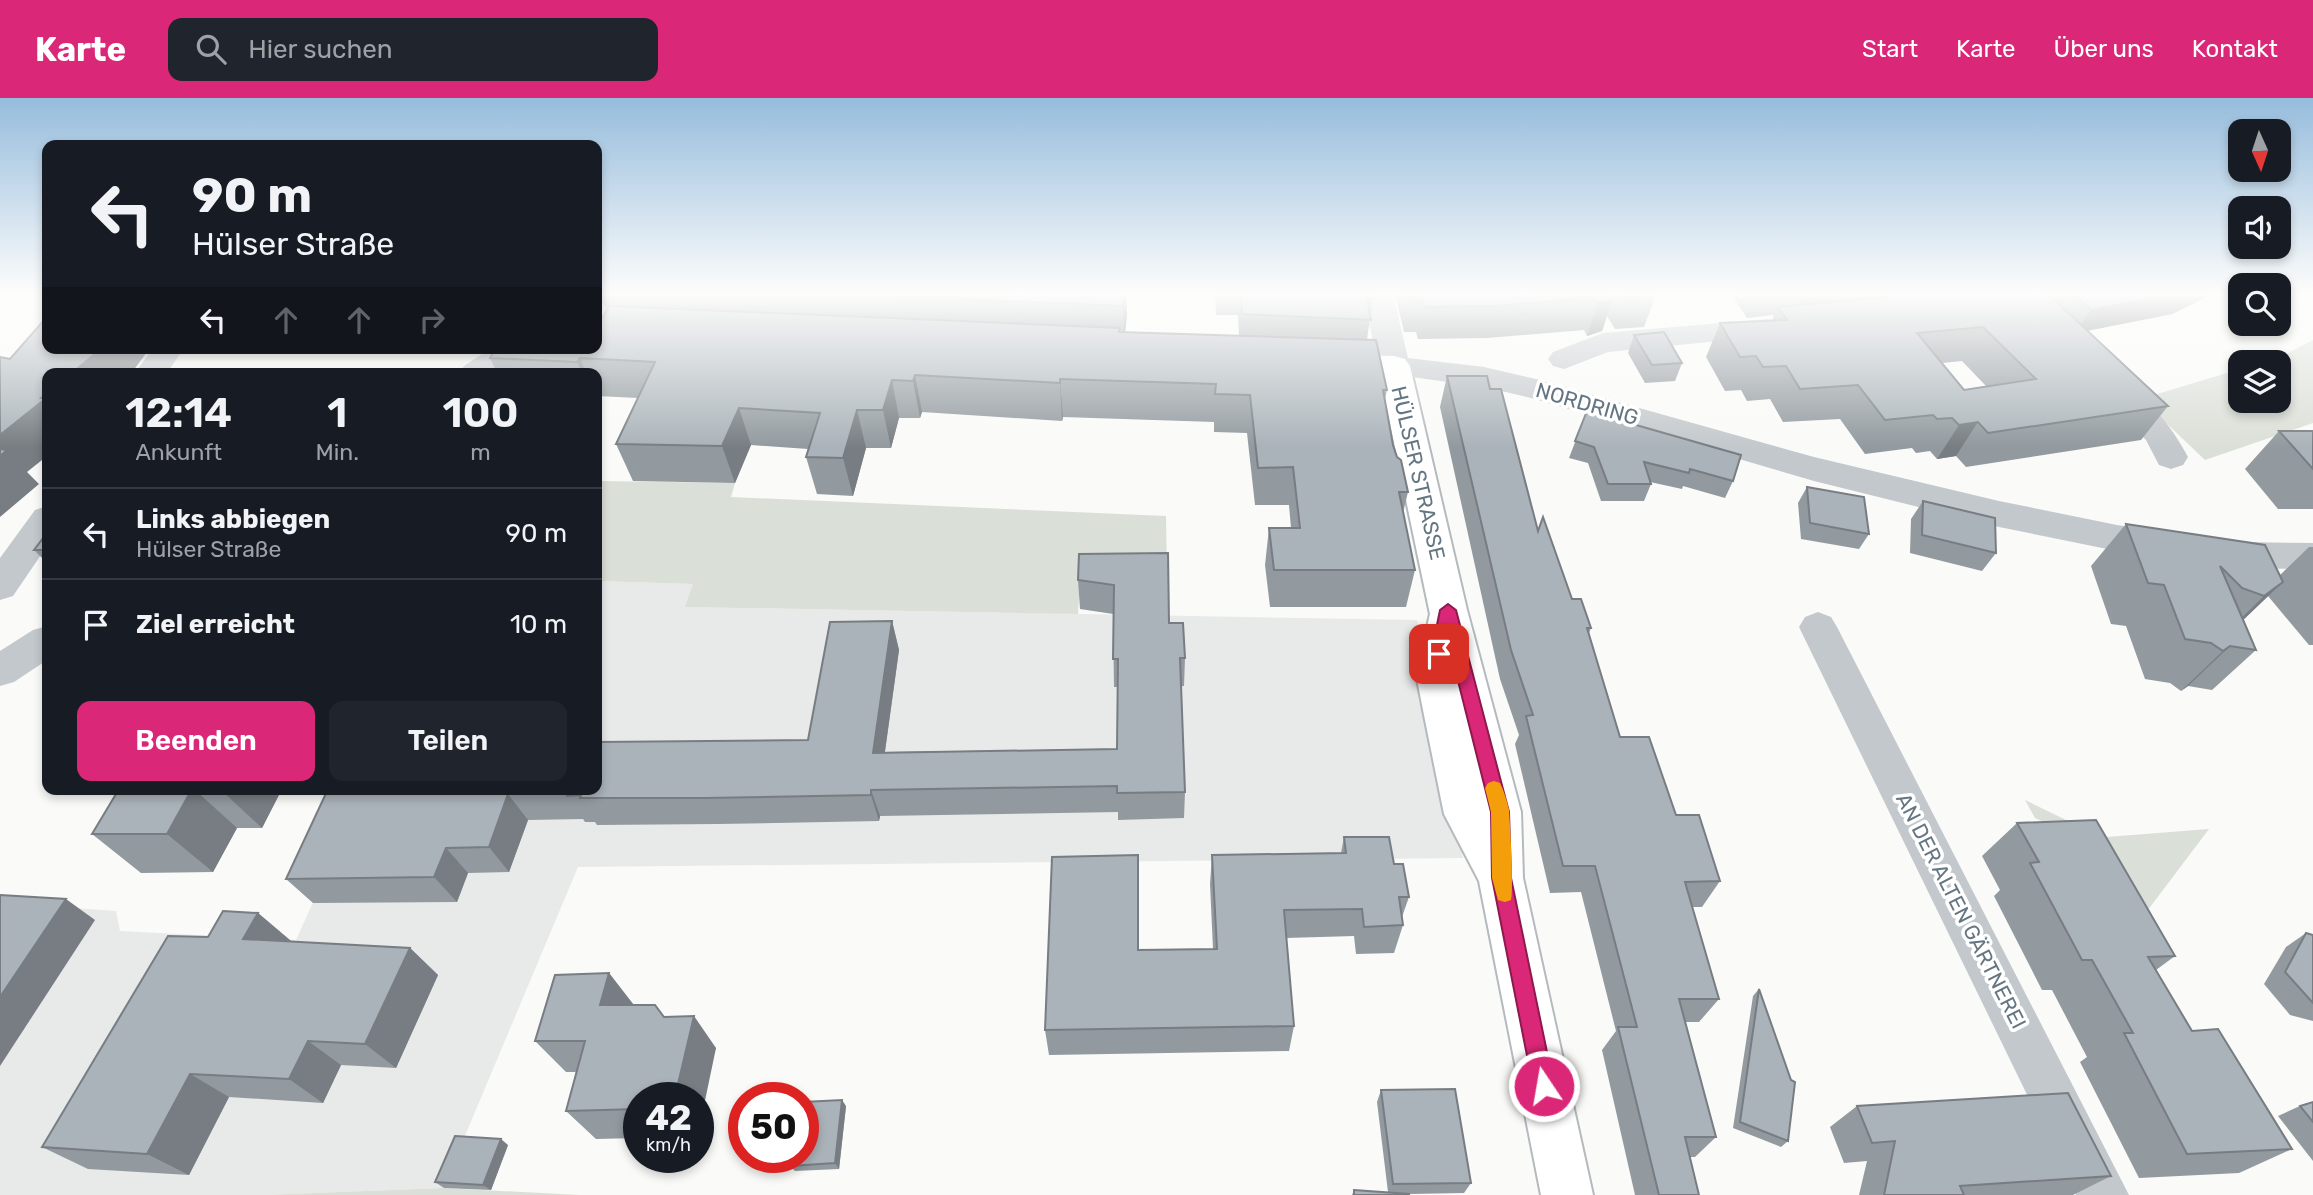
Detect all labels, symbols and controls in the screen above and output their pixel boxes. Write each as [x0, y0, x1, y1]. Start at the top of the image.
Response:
search box [168, 18, 658, 81]
text: Karte [35, 30, 126, 69]
icon: search [192, 30, 230, 68]
text: Hier suchen [248, 34, 393, 65]
text: Start [1862, 35, 1918, 63]
text: Karte [1956, 35, 2016, 63]
text: Über uns [2054, 35, 2154, 63]
text: Kontakt [2192, 35, 2278, 63]
north arrow [2228, 119, 2291, 182]
map controls [2228, 119, 2291, 413]
text: 90 m [192, 166, 312, 224]
icon: left [77, 168, 168, 259]
button: sound [2228, 196, 2291, 259]
text: Hülser Straße [192, 225, 394, 263]
button: search [2228, 273, 2291, 336]
icon: left [194, 301, 232, 339]
icon: ahead [267, 301, 305, 339]
icon: ahead [340, 301, 378, 339]
icon: right [413, 301, 451, 339]
button: layers [2228, 350, 2291, 413]
street label: NORDRING [1533, 377, 1641, 430]
street label: HÜLSER STRASSE [1386, 383, 1451, 562]
text: 12:14 [125, 388, 232, 438]
text: 1 [327, 388, 347, 438]
text: 100 [442, 388, 519, 438]
text: Ankunft [135, 438, 222, 466]
text: Min. [315, 438, 359, 466]
text: m [470, 438, 491, 466]
text: Links abbiegen [136, 504, 330, 535]
icon: left [77, 515, 115, 553]
text: 90 m [506, 518, 567, 549]
text: Hülser Straße [136, 535, 281, 563]
icon: arrive [77, 606, 115, 644]
text: Ziel erreicht [136, 609, 295, 640]
text: 10 m [510, 609, 567, 640]
pin [1409, 624, 1469, 684]
icon: arrive [1420, 635, 1458, 673]
button: Beenden [77, 701, 315, 781]
button: Teilen [329, 701, 567, 781]
street label: AN DER ALTEN GÄRTNEREI [1891, 789, 2032, 1033]
position arrow [1507, 1049, 1581, 1123]
speed limit sign: 50 [728, 1082, 819, 1173]
text: 42 [645, 1097, 692, 1139]
text: km/h [646, 1134, 691, 1156]

